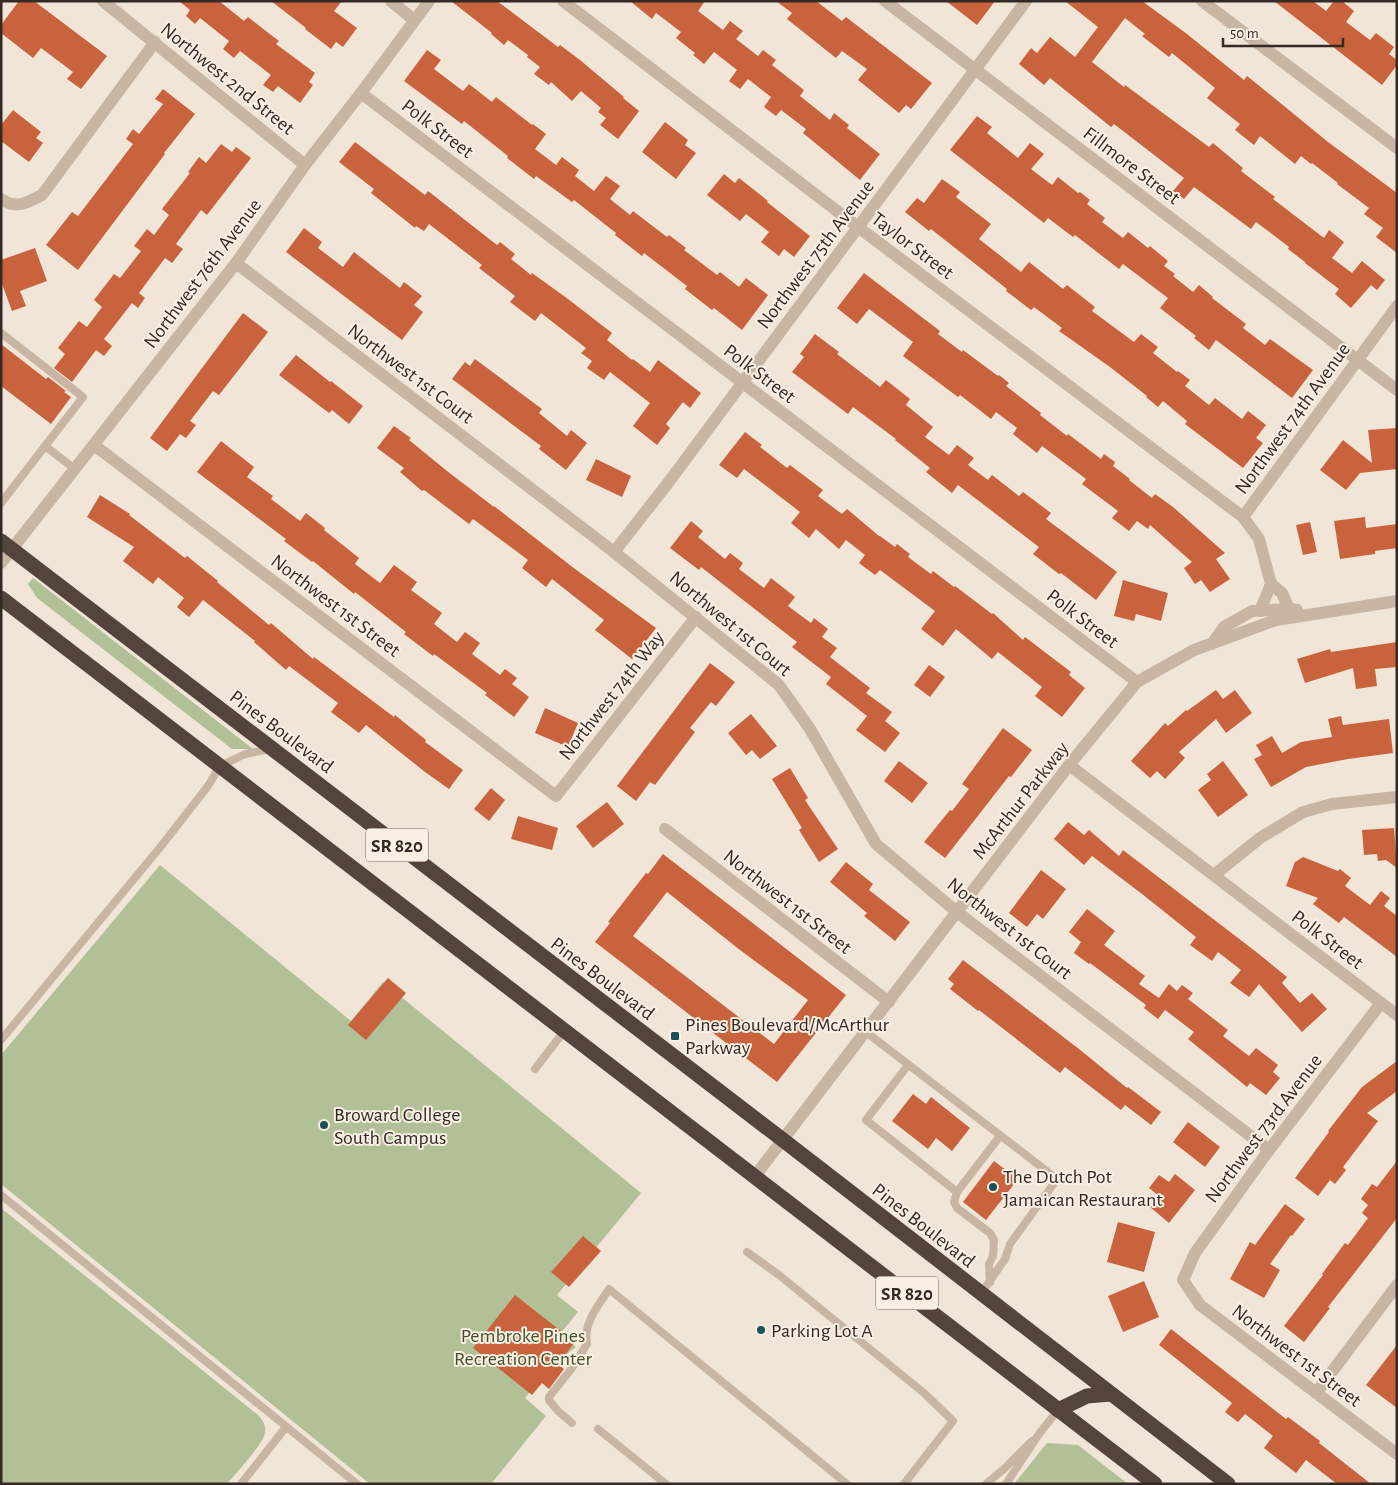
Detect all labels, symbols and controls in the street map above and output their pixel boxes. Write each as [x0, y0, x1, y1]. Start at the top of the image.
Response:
scale bar [1223, 15, 1343, 47]
street label: Northwest 2nd Street [157, 19, 298, 139]
text: 50 m [1230, 26, 1259, 41]
street label: Polk Street [398, 96, 477, 162]
street label: Fillmore Street [1079, 123, 1184, 209]
street label: Northwest 75th Avenue [754, 177, 878, 333]
street label: Northwest 76th Avenue [140, 195, 265, 352]
street label: Taylor Street [867, 209, 958, 283]
street label: Northwest 1st Court [344, 320, 478, 428]
street label: Northwest 74th Avenue [1231, 339, 1354, 498]
street label: Polk Street [720, 341, 799, 407]
street label: Northwest 1st Street [267, 551, 404, 661]
street label: Northwest 1st Court [666, 567, 795, 681]
street label: Polk Street [1043, 586, 1122, 652]
street label: Northwest 74th Way [555, 627, 668, 764]
street label: Pines Boulevard [226, 686, 337, 777]
street label: McArthur Parkway [969, 738, 1073, 863]
road number: SR 820 [366, 828, 428, 862]
street label: Northwest 1st Street [720, 846, 856, 958]
street label: Northwest 1st Court [943, 874, 1076, 984]
street label: Polk Street [1288, 907, 1367, 973]
street label: Pines Boulevard [547, 933, 658, 1024]
place label: Pines Boulevard/McArthur Parkway [685, 1015, 890, 1058]
marker: Pines Boulevard/McArthur Parkway [669, 1030, 681, 1042]
street label: Northwest 73rd Avenue [1202, 1051, 1326, 1207]
place label: Broward College South Campus [334, 1105, 461, 1148]
marker: Broward College South Campus [318, 1119, 330, 1131]
place label: The Dutch Pot Jamaican Restaurant [1003, 1167, 1163, 1210]
street label: Pines Boulevard [868, 1180, 978, 1272]
marker: The Dutch Pot Jamaican Restaurant [987, 1181, 999, 1193]
road number: SR 820 [876, 1276, 938, 1310]
street label: Northwest 1st Street [1228, 1301, 1365, 1411]
place label: Parking Lot A [771, 1321, 873, 1341]
marker: Parking Lot A [755, 1324, 767, 1336]
park label: Pembroke Pines Recreation Center [454, 1326, 592, 1369]

